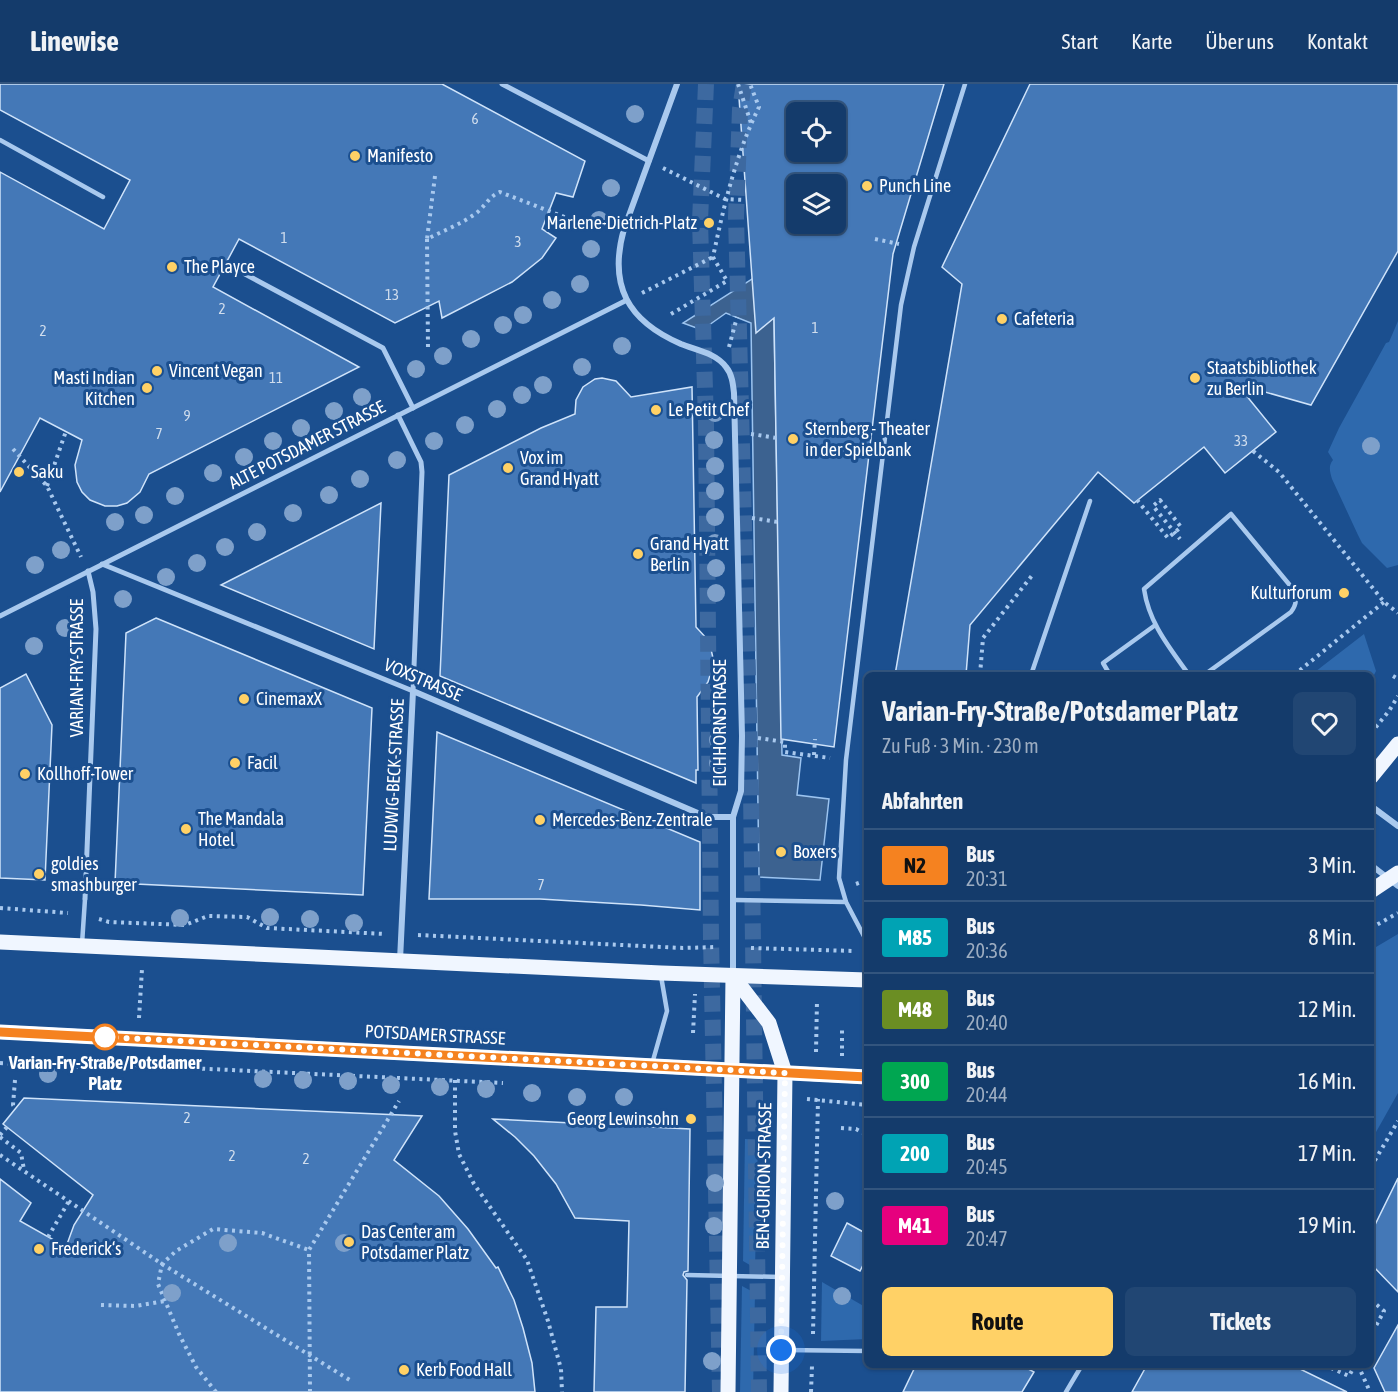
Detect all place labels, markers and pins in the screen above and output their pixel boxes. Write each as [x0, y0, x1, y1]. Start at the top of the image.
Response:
place label: Manifesto [367, 145, 433, 166]
marker: Manifesto [348, 149, 362, 163]
place label: Punch Line [879, 175, 951, 196]
marker: Punch Line [860, 179, 874, 193]
place label: Marlene-Dietrich-Platz [547, 212, 698, 233]
marker: Marlene-Dietrich-Platz [702, 216, 716, 230]
place label: The Playce [184, 256, 255, 277]
marker: The Playce [165, 260, 179, 274]
place label: Cafeteria [1014, 308, 1075, 329]
marker: Cafeteria [995, 312, 1009, 326]
place label: Staatsbibliothek zu Berlin [1207, 357, 1317, 399]
place label: Vincent Vegan [169, 360, 263, 381]
marker: Vincent Vegan [150, 364, 164, 378]
place label: Masti Indian Kitchen [53, 367, 135, 409]
marker: Staatsbibliothek zu Berlin [1188, 371, 1202, 385]
marker: Masti Indian Kitchen [140, 381, 154, 395]
place label: Le Petit Chef [668, 399, 749, 420]
marker: Le Petit Chef [649, 403, 663, 417]
place label: Sternberg - Theater in der Spielbank [805, 418, 930, 460]
marker: Sternberg - Theater in der Spielbank [786, 432, 800, 446]
place label: Vox im Grand Hyatt [520, 447, 599, 489]
place label: Saku [31, 461, 64, 482]
marker: Vox im Grand Hyatt [501, 461, 515, 475]
marker: Saku [12, 465, 26, 479]
place label: Grand Hyatt Berlin [650, 533, 729, 575]
marker: Grand Hyatt Berlin [631, 547, 645, 561]
place label: Kulturforum [1250, 582, 1332, 603]
marker: Kulturforum [1337, 586, 1351, 600]
place label: CinemaxX [256, 688, 323, 709]
marker: CinemaxX [237, 692, 251, 706]
place label: Facil [247, 752, 278, 773]
marker: Facil [228, 756, 242, 770]
place label: Kollhoff-Tower [37, 763, 134, 784]
marker: Kollhoff-Tower [18, 767, 32, 781]
place label: The Mandala Hotel [198, 808, 284, 850]
place label: Mercedes-Benz-Zentrale [552, 809, 713, 830]
marker: Mercedes-Benz-Zentrale [533, 813, 547, 827]
marker: The Mandala Hotel [179, 822, 193, 836]
place label: Boxers [793, 841, 837, 862]
marker: Boxers [774, 845, 788, 859]
place label: goldies smashburger [51, 853, 137, 895]
marker: goldies smashburger [32, 867, 46, 881]
marker: Varian-Fry-Straße/Potsdamer Platz [92, 1024, 118, 1050]
place label: Varian-Fry-Straße/Potsdamer Platz [8, 1052, 202, 1094]
place label: Georg Lewinsohn [567, 1108, 679, 1129]
marker: Georg Lewinsohn [684, 1112, 698, 1126]
place label: Das Center am Potsdamer Platz [361, 1221, 470, 1263]
marker: Das Center am Potsdamer Platz [342, 1235, 356, 1249]
place label: Frederick‘s [51, 1238, 121, 1259]
marker: Frederick‘s [32, 1242, 46, 1256]
place label: Kerb Food Hall [416, 1359, 512, 1380]
marker: Kerb Food Hall [397, 1363, 411, 1377]

